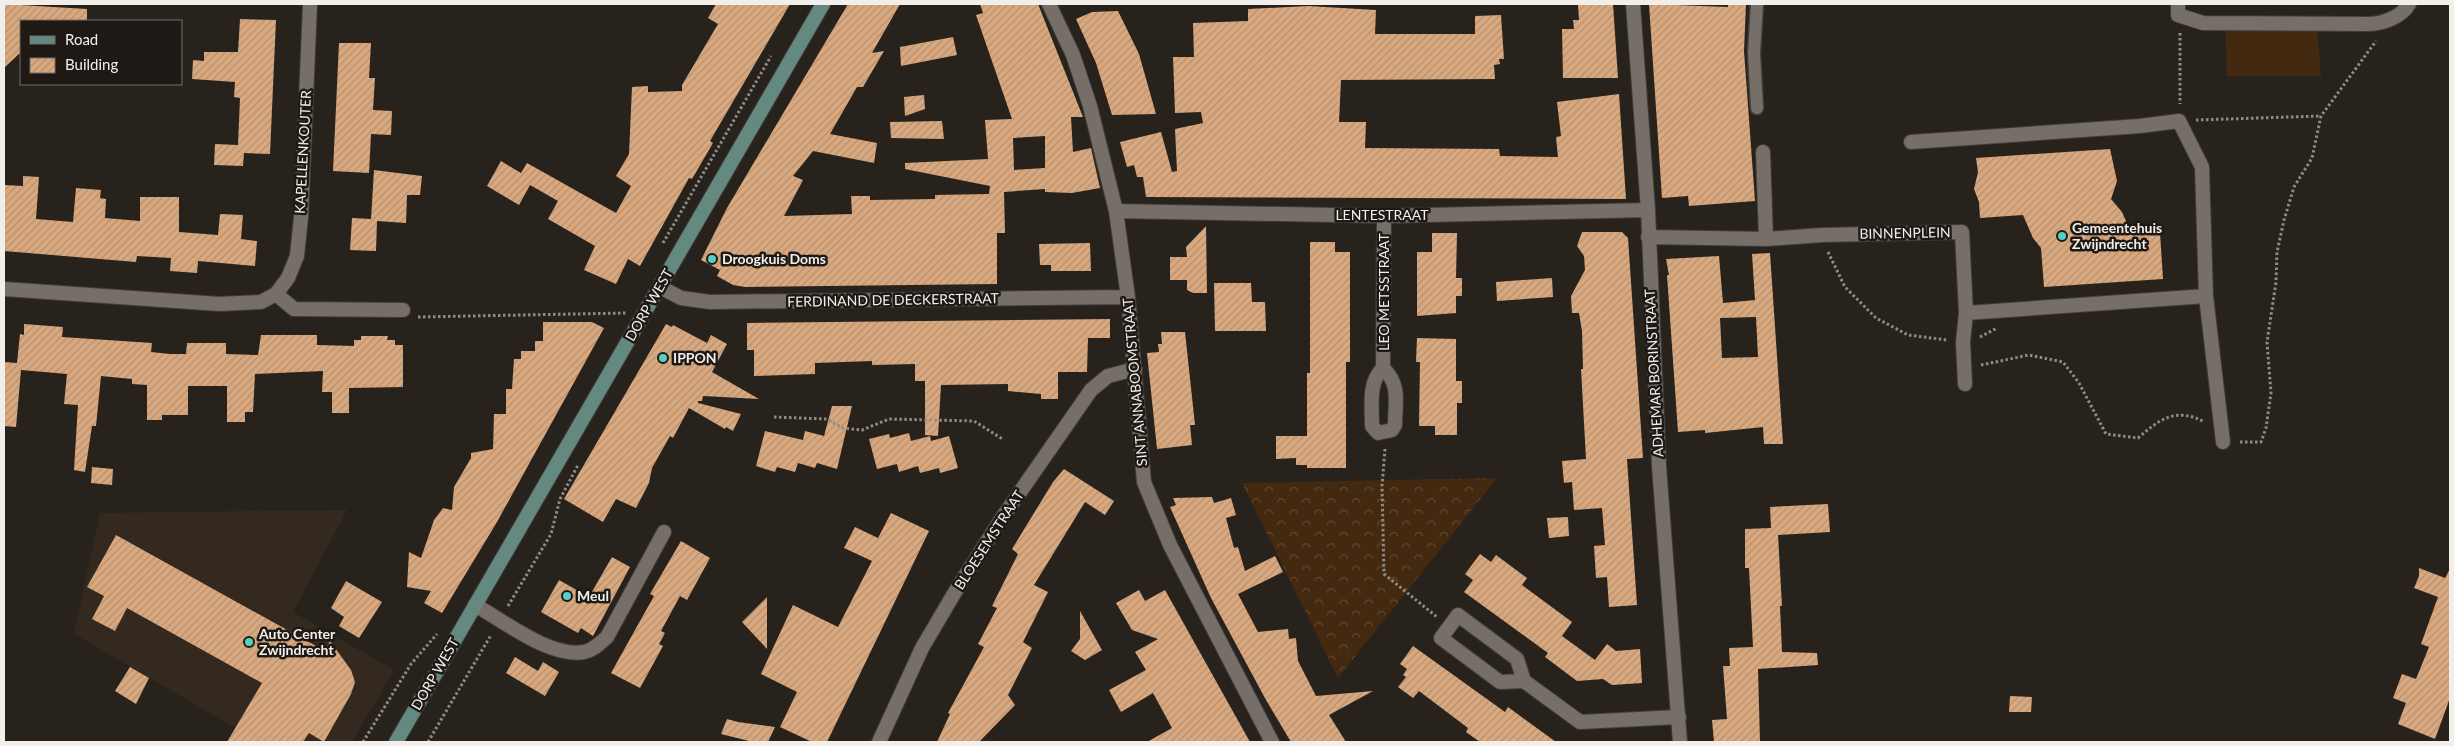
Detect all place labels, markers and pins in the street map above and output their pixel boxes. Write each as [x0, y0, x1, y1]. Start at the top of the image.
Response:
place label: Gemeentehuis Zwijndrecht [2072, 219, 2162, 252]
marker: Gemeentehuis Zwijndrecht [2056, 230, 2068, 242]
place label: Droogkuis Doms [722, 250, 826, 267]
marker: Droogkuis Doms [706, 253, 718, 265]
place label: IPPON [673, 349, 717, 366]
marker: IPPON [657, 352, 669, 364]
place label: Meul [577, 587, 609, 604]
marker: Meul [561, 590, 573, 602]
place label: Auto Center Zwijndrecht [258, 625, 336, 658]
marker: Auto Center Zwijndrecht [243, 636, 255, 648]

